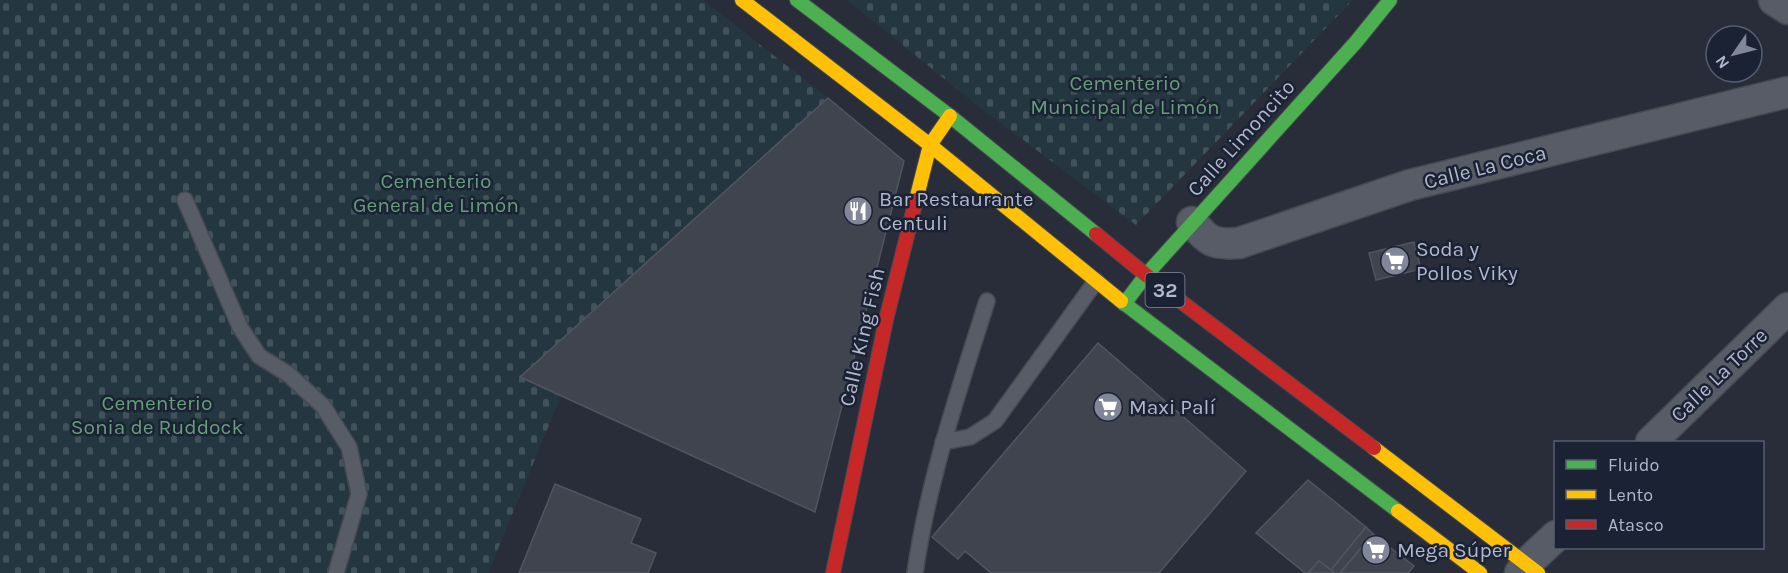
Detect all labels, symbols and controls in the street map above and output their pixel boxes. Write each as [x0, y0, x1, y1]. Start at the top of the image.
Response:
north arrow [1704, 24, 1764, 84]
text: N [1711, 52, 1733, 72]
park label: Cementerio Municipal de Limón [1030, 71, 1220, 119]
street label: Calle Limoncito [1182, 75, 1300, 201]
street label: Calle La Coca [1421, 140, 1549, 194]
park label: Cementerio General de Limón [353, 169, 519, 217]
place label: Bar Restaurante Centuli [879, 187, 1034, 235]
restaurant icon: Bar Restaurante Centuli [842, 195, 874, 227]
place label: Soda y Pollos Viky [1416, 237, 1518, 285]
supermarket icon: Soda y Pollos Viky [1379, 245, 1411, 277]
street label: Calle King Fish [834, 265, 890, 409]
road number: 32 [1146, 273, 1184, 307]
street label: Calle La Torre [1666, 323, 1772, 427]
park label: Cementerio Sonia de Ruddock [71, 391, 243, 439]
supermarket icon: Maxi Palí [1092, 391, 1124, 423]
place label: Maxi Palí [1129, 395, 1216, 419]
legend [1554, 441, 1764, 549]
text: Fluido [1608, 454, 1659, 476]
text: Lento [1608, 484, 1653, 506]
text: Atasco [1608, 514, 1664, 536]
supermarket icon: Mega Súper [1360, 534, 1392, 566]
place label: Mega Súper [1397, 538, 1510, 562]

